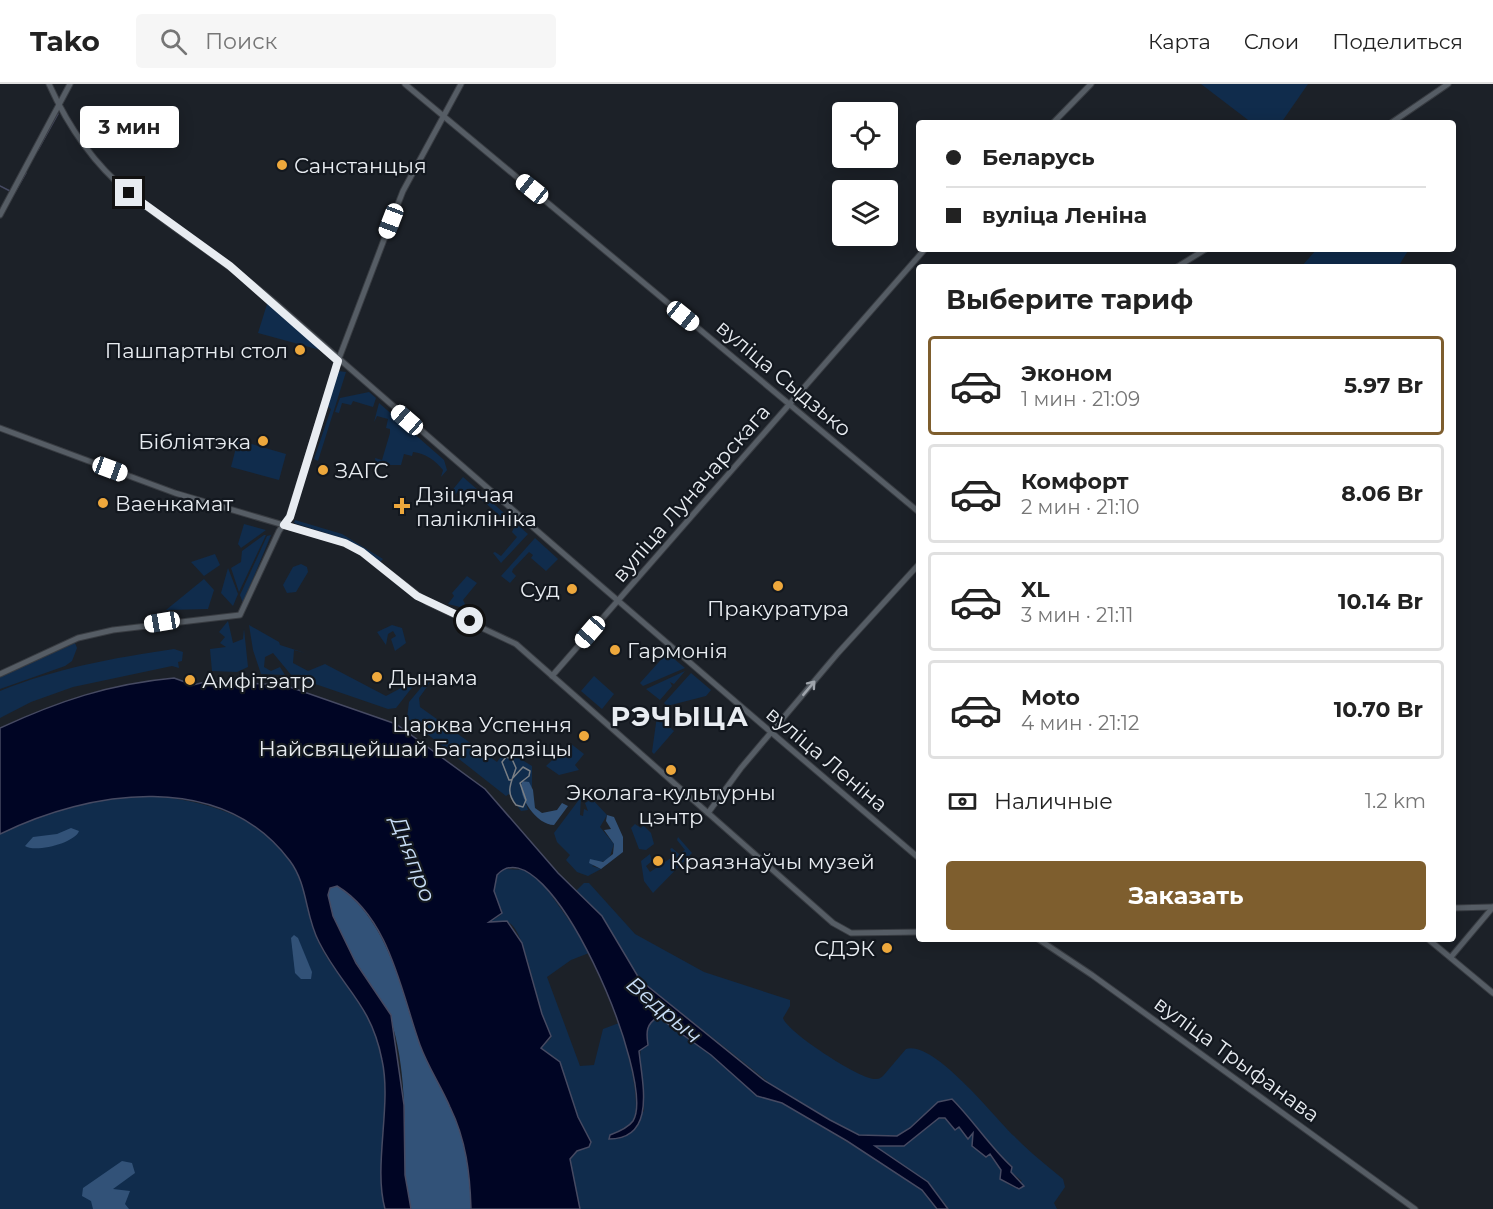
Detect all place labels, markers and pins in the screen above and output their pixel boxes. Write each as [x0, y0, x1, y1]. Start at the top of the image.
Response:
place label: Санстанцыя [294, 153, 427, 178]
marker: Санстанцыя [275, 158, 289, 172]
place label: Пашпартны стол [105, 338, 288, 363]
marker: Пашпартны стол [293, 343, 307, 357]
place label: Бібліятэка [138, 429, 251, 454]
marker: Бібліятэка [256, 434, 270, 448]
place label: ЗАГС [335, 458, 389, 483]
marker: ЗАГС [316, 463, 330, 477]
place label: Дзіцячая паліклініка [416, 482, 537, 531]
place label: Ваенкамат [115, 491, 233, 516]
marker: Ваенкамат [96, 496, 110, 510]
marker: Дзіцячая паліклініка [393, 497, 411, 515]
place label: Суд [520, 577, 560, 602]
marker: Пракуратура [771, 579, 785, 593]
marker: Суд [565, 582, 579, 596]
place label: Пракуратура [707, 596, 849, 621]
place label: Гармонія [627, 638, 728, 663]
marker: Гармонія [608, 643, 622, 657]
place label: Дынама [389, 665, 477, 690]
place label: Амфітэатр [202, 668, 315, 693]
marker: Дынама [370, 670, 384, 684]
marker: Амфітэатр [183, 673, 197, 687]
place label: Царква Успення Найсвяцейшай Багародзіцы [258, 712, 572, 761]
marker: Царква Успення Найсвяцейшай Багародзіцы [577, 729, 591, 743]
marker: Эколага-культурны цэнтр [664, 763, 678, 777]
place label: Эколага-культурны цэнтр [566, 780, 776, 829]
place label: Краязнаўчы музей [670, 849, 875, 874]
marker: Краязнаўчы музей [651, 854, 665, 868]
place label: СДЭК [814, 936, 875, 961]
marker: СДЭК [880, 941, 894, 955]

